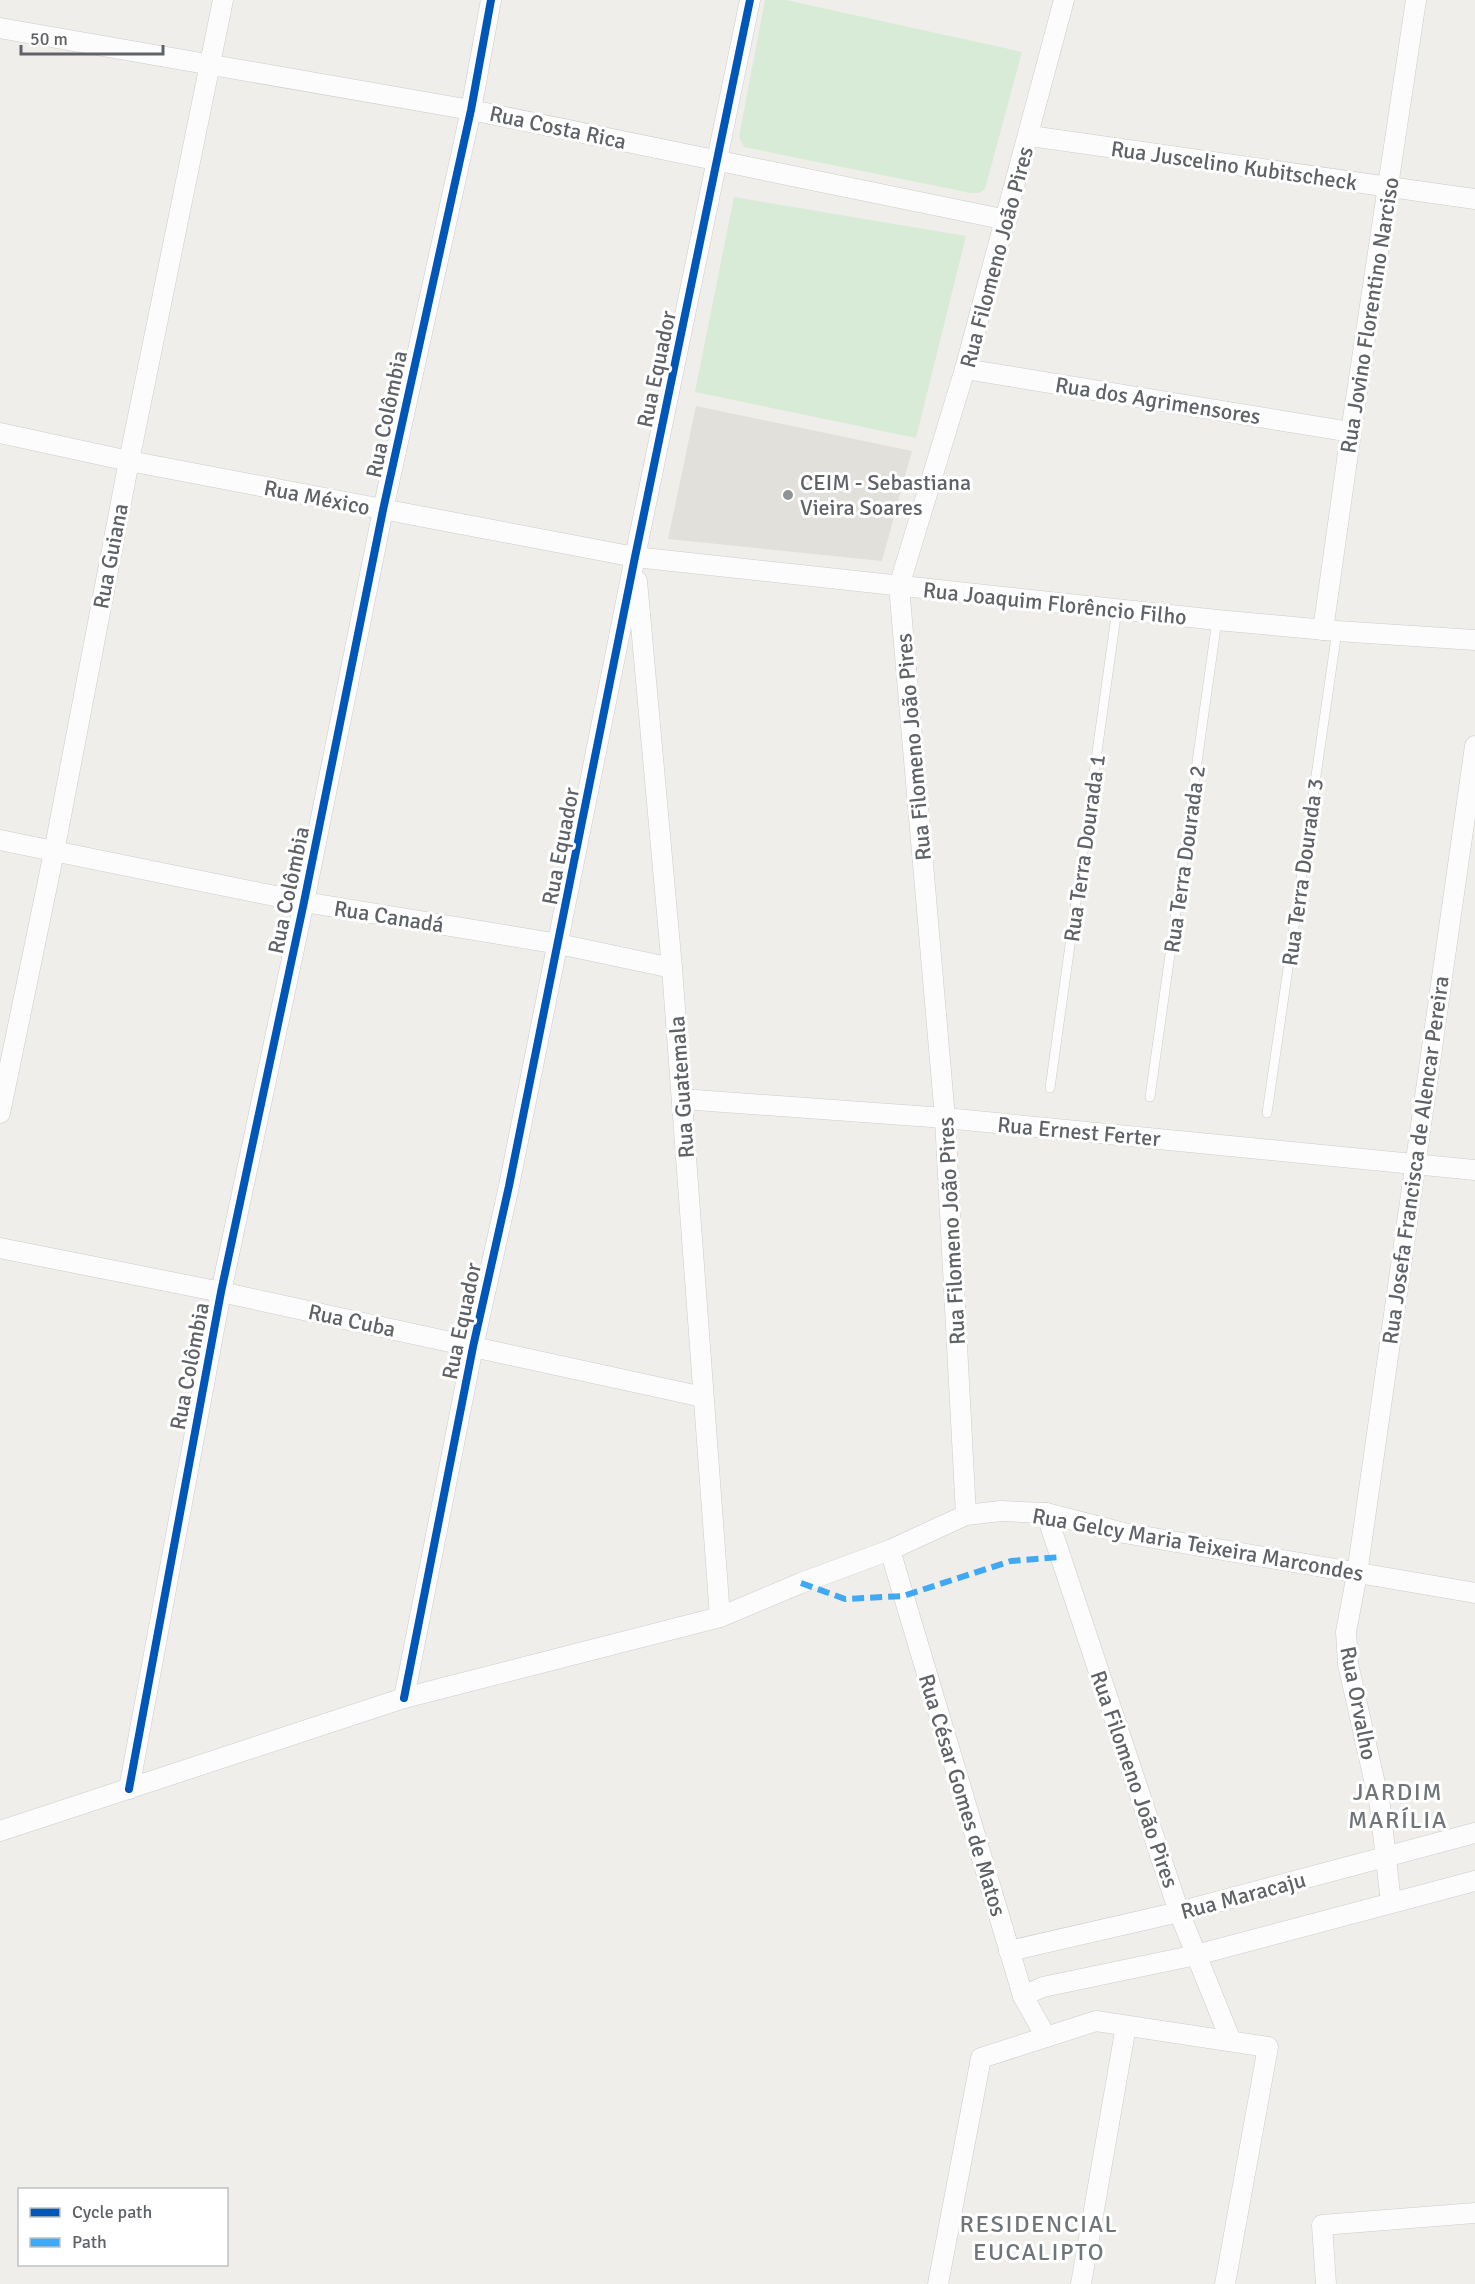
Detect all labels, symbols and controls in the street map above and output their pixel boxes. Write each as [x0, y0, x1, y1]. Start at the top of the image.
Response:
scale bar [21, 18, 164, 56]
text: 50 m [30, 28, 68, 50]
street label: Rua Costa Rica [487, 100, 629, 155]
street label: Rua Juscelino Kubitscheck [1109, 135, 1359, 196]
street label: Rua Filomeno João Pires [954, 143, 1039, 371]
street label: Rua Jovino Florentino Narciso [1334, 175, 1405, 455]
street label: Rua Equador [631, 308, 682, 430]
street label: Rua Colômbia [360, 348, 413, 480]
street label: Rua dos Agrimensores [1053, 371, 1263, 430]
place label: CEIM - Sebastiana Vieira Soares [800, 469, 971, 521]
street label: Rua México [262, 474, 372, 521]
marker: CEIM - Sebastiana Vieira Soares [781, 488, 795, 502]
street label: Rua Guiana [87, 501, 134, 611]
street label: Rua Joaquim Florêncio Filho [922, 576, 1188, 631]
street label: Rua Filomeno João Pires [890, 632, 937, 862]
street label: Rua Terra Dourada 1 [1058, 753, 1111, 944]
street label: Rua Terra Dourada 2 [1158, 764, 1211, 955]
street label: Rua Terra Dourada 3 [1276, 777, 1329, 968]
street label: Rua Equador [536, 785, 585, 907]
street label: Rua Colômbia [262, 824, 315, 956]
street label: Rua Canadá [332, 894, 446, 939]
street label: Rua Josefa Francisca de Alencar Pereira [1376, 974, 1455, 1346]
street label: Rua Guatemala [663, 1015, 700, 1159]
street label: Rua Ernest Ferter [996, 1111, 1162, 1152]
street label: Rua Filomeno João Pires [932, 1116, 971, 1346]
street label: Rua Equador [436, 1260, 487, 1382]
street label: Rua Cuba [306, 1298, 398, 1343]
street label: Rua Colômbia [164, 1300, 215, 1432]
street label: Rua Gelcy Maria Teixeira Marcondes [1030, 1502, 1366, 1587]
street label: Rua Orvalho [1334, 1644, 1383, 1762]
street label: Rua Filomeno João Pires [1085, 1667, 1184, 1891]
street label: Rua César Gomes de Matos [913, 1671, 1012, 1920]
district label: JARDIM MARÍLIA [1348, 1777, 1448, 1835]
street label: Rua Maracaju [1178, 1866, 1309, 1925]
legend [18, 2188, 228, 2266]
text: Cycle path [72, 2201, 152, 2223]
district label: RESIDENCIAL EUCALIPTO [960, 2209, 1118, 2267]
text: Path [72, 2231, 107, 2253]

